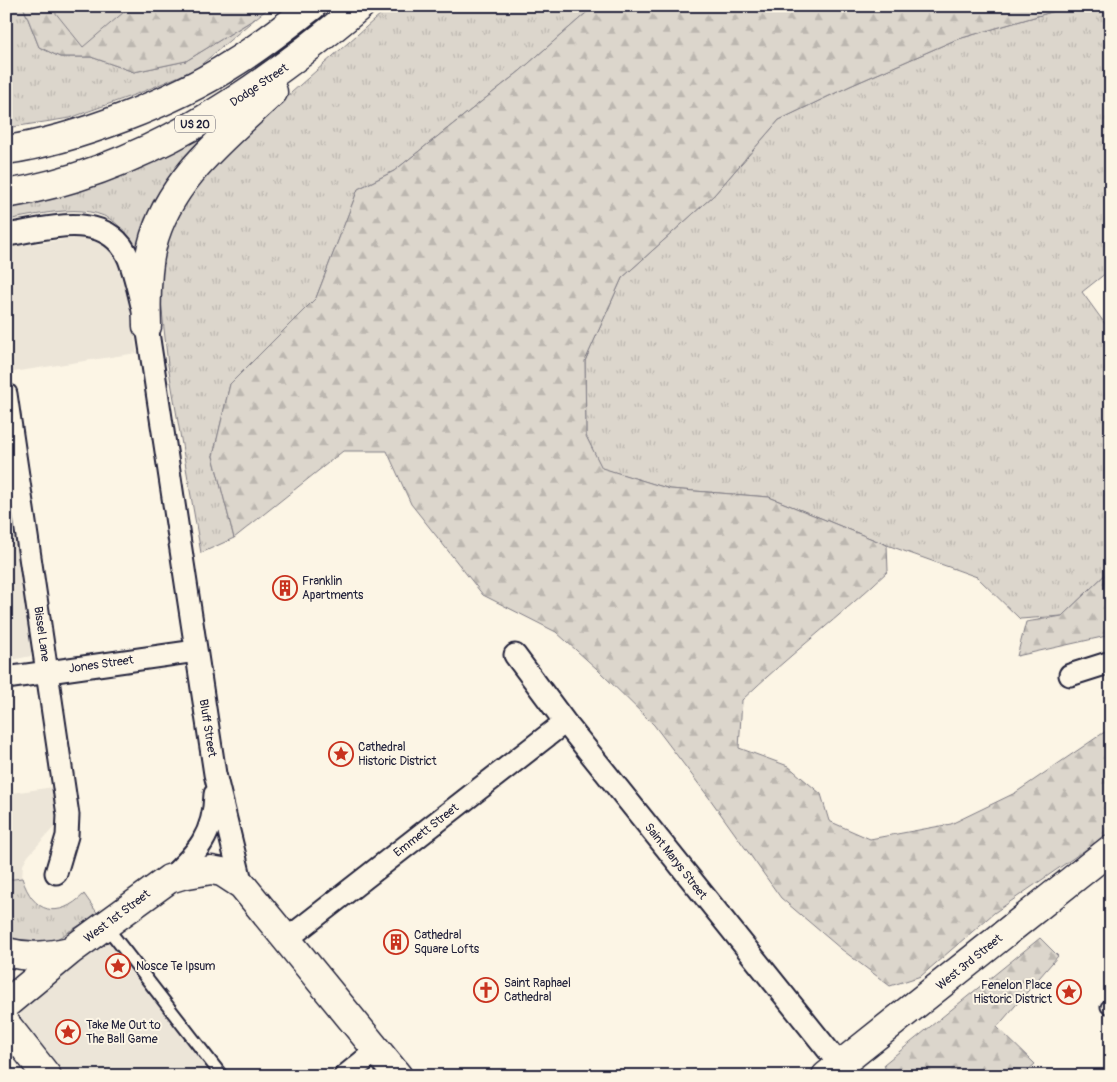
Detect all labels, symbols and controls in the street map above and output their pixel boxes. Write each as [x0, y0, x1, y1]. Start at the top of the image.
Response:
street label: Dodge Street [227, 60, 291, 110]
road number: US 20 [175, 116, 215, 132]
place label: Franklin Apartments [302, 574, 364, 603]
building icon: Franklin Apartments [272, 575, 298, 601]
street label: Bissel Lane [30, 605, 53, 663]
street label: Jones Street [68, 653, 135, 676]
street label: Bluff Street [196, 698, 220, 758]
place label: Cathedral Historic District [358, 740, 437, 769]
place icon: Cathedral Historic District [328, 741, 354, 767]
street label: Emmett Street [391, 800, 462, 860]
street label: Saint Marys Street [641, 820, 710, 903]
street label: West 1st Street [81, 887, 153, 946]
place label: Cathedral Square Lofts [414, 928, 480, 957]
building icon: Cathedral Square Lofts [383, 929, 409, 955]
street label: West 3rd Street [933, 931, 1006, 994]
place icon: Nosce Te Ipsum [105, 953, 131, 979]
place label: Nosce Te Ipsum [136, 959, 216, 974]
place label: Saint Raphael Cathedral [504, 976, 571, 1005]
church icon: Saint Raphael Cathedral [473, 977, 499, 1003]
place label: Fenelon Place Historic District [973, 978, 1052, 1007]
place icon: Fenelon Place Historic District [1056, 979, 1082, 1005]
place label: Take Me Out to The Ball Game [86, 1018, 161, 1047]
place icon: Take Me Out to The Ball Game [55, 1019, 81, 1045]

